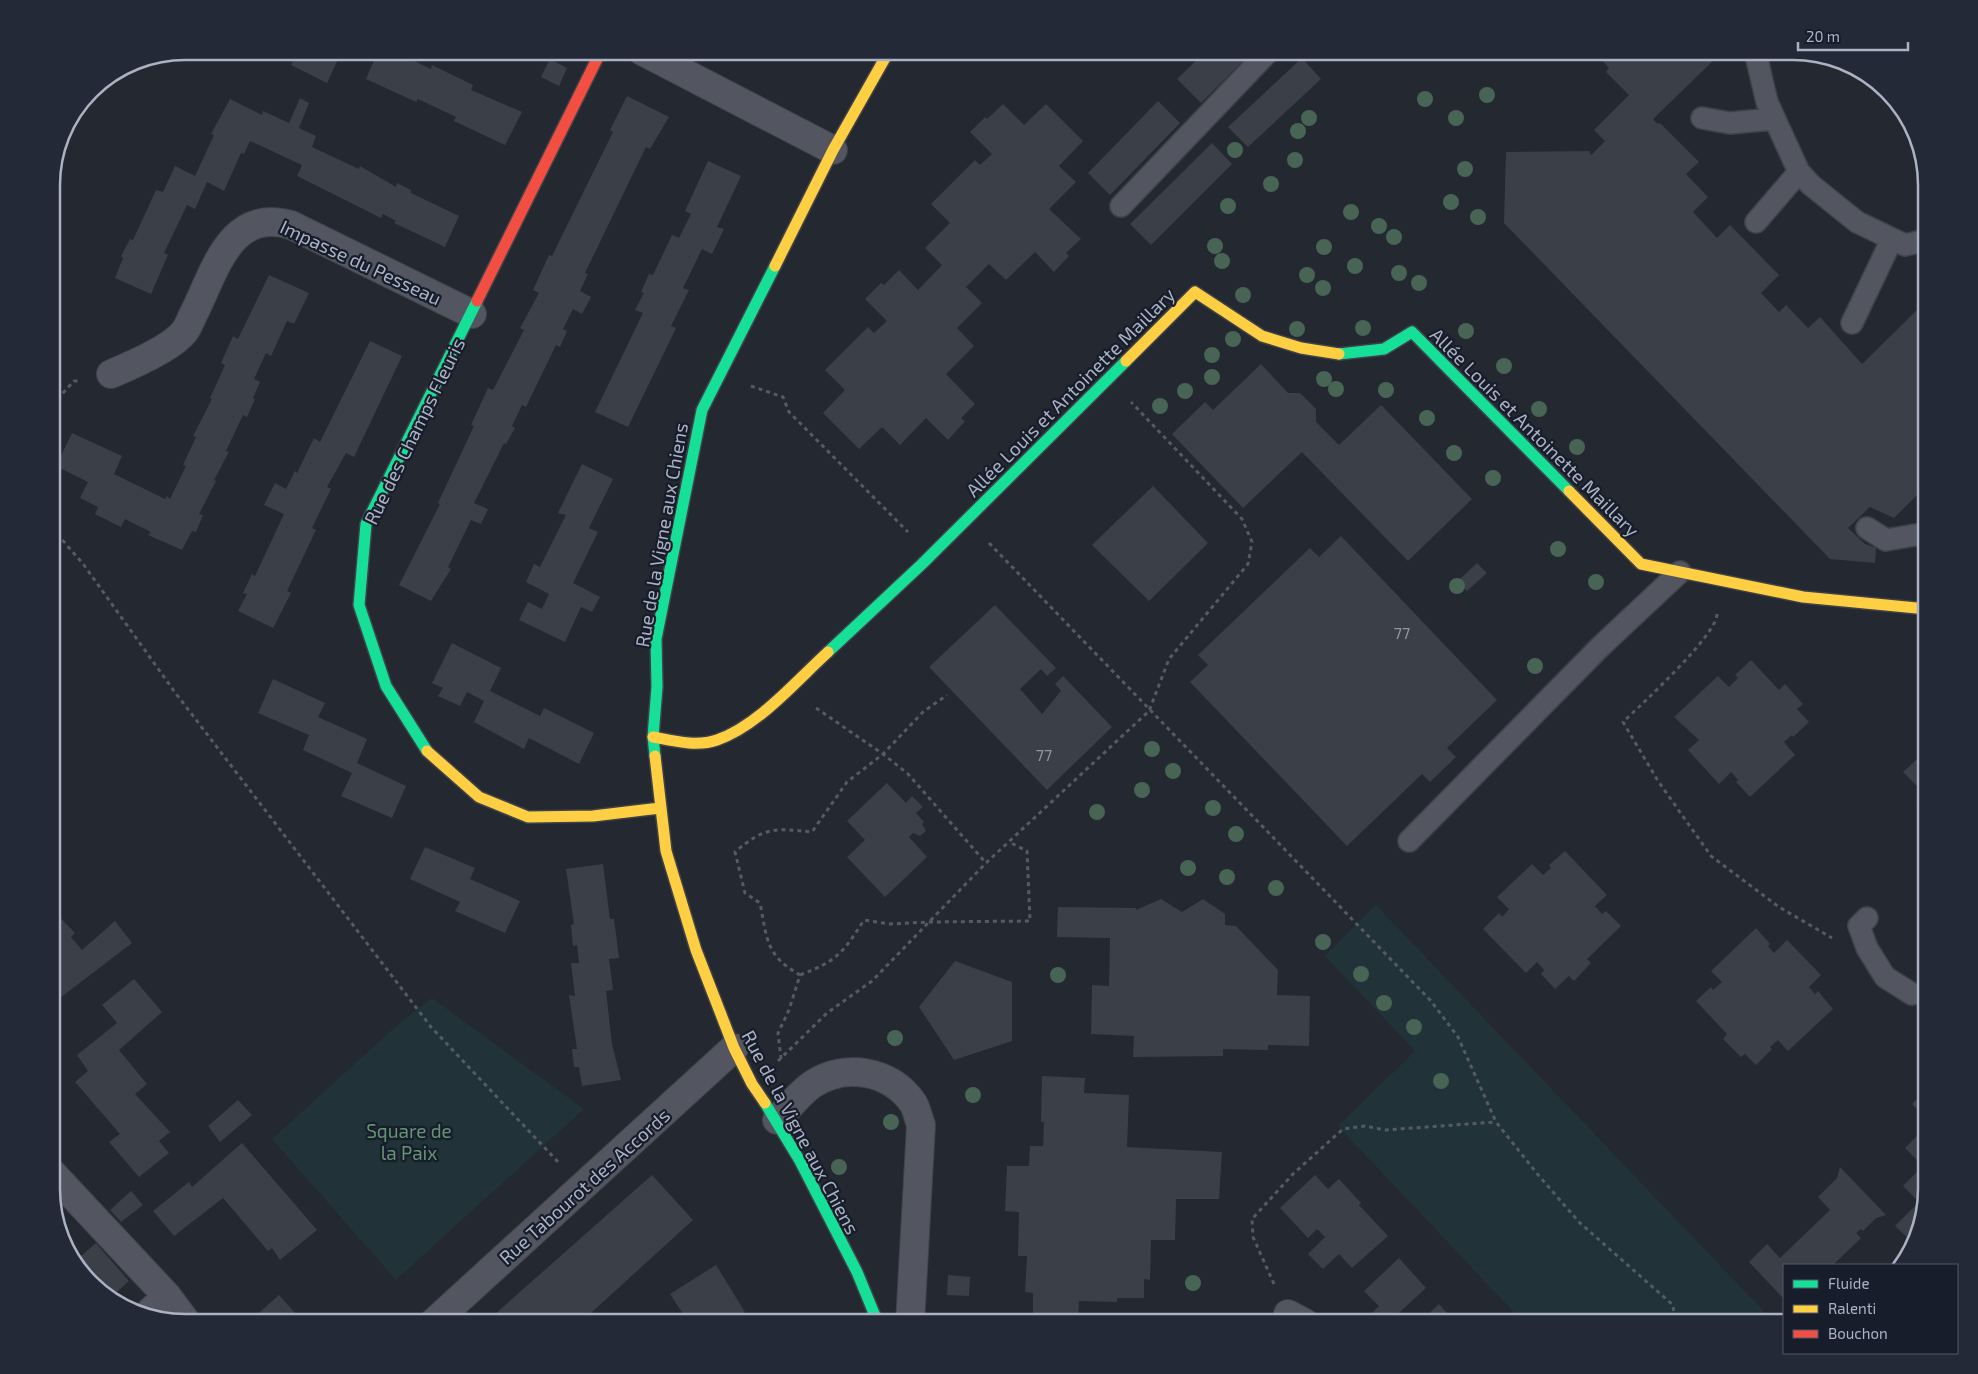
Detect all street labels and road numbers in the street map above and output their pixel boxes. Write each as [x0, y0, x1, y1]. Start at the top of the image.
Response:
street label: Impasse du Pesseau [277, 215, 445, 309]
street label: Allée Louis et Antoinette Maillary [961, 283, 1179, 501]
street label: Allée Louis et Antoinette Maillary [1426, 323, 1644, 541]
street label: Rue des Champs Fleuris [359, 334, 469, 528]
street label: Rue de la Vigne aux Chiens [630, 421, 692, 649]
street label: Rue de la Vigne aux Chiens [737, 1026, 865, 1238]
street label: Rue Tabourot des Accords [494, 1103, 674, 1269]

